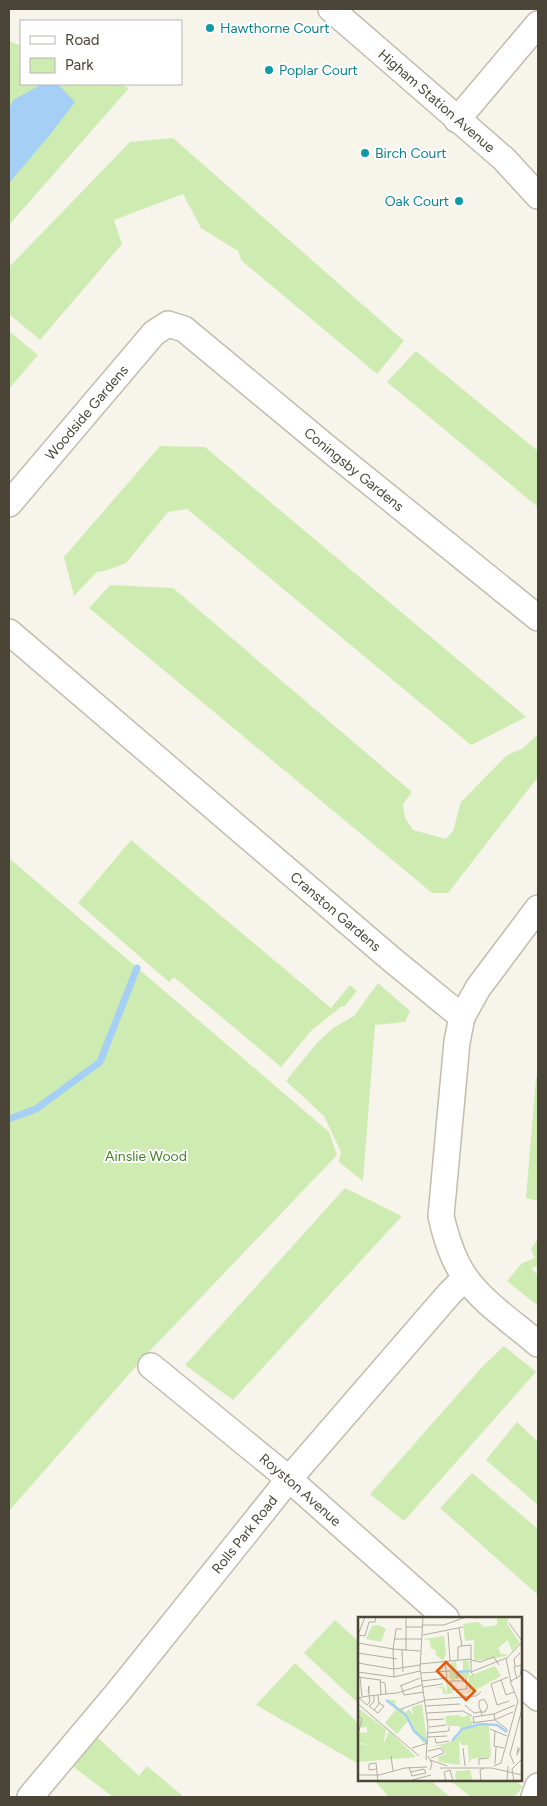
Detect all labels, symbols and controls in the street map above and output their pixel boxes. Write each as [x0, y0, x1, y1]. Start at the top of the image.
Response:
legend [20, 20, 182, 85]
place label: Hawthorne Court [220, 20, 329, 37]
marker: Hawthorne Court [204, 22, 216, 34]
text: Road [65, 31, 100, 49]
street label: Higham Station Avenue [375, 46, 498, 156]
text: Park [65, 56, 94, 74]
place label: Poplar Court [279, 62, 358, 79]
marker: Poplar Court [263, 64, 275, 76]
place label: Birch Court [375, 145, 446, 162]
marker: Birch Court [359, 147, 371, 159]
place label: Oak Court [385, 193, 449, 210]
marker: Oak Court [453, 195, 465, 207]
street label: Woodside Gardens [42, 362, 132, 464]
street label: Coningsby Gardens [300, 424, 407, 515]
street label: Cranston Gardens [287, 869, 384, 955]
park label: Ainslie Wood [105, 1148, 187, 1165]
street label: Royston Avenue [256, 1450, 345, 1530]
street label: Rolls Park Road [208, 1492, 281, 1577]
inset map [358, 1617, 522, 1781]

